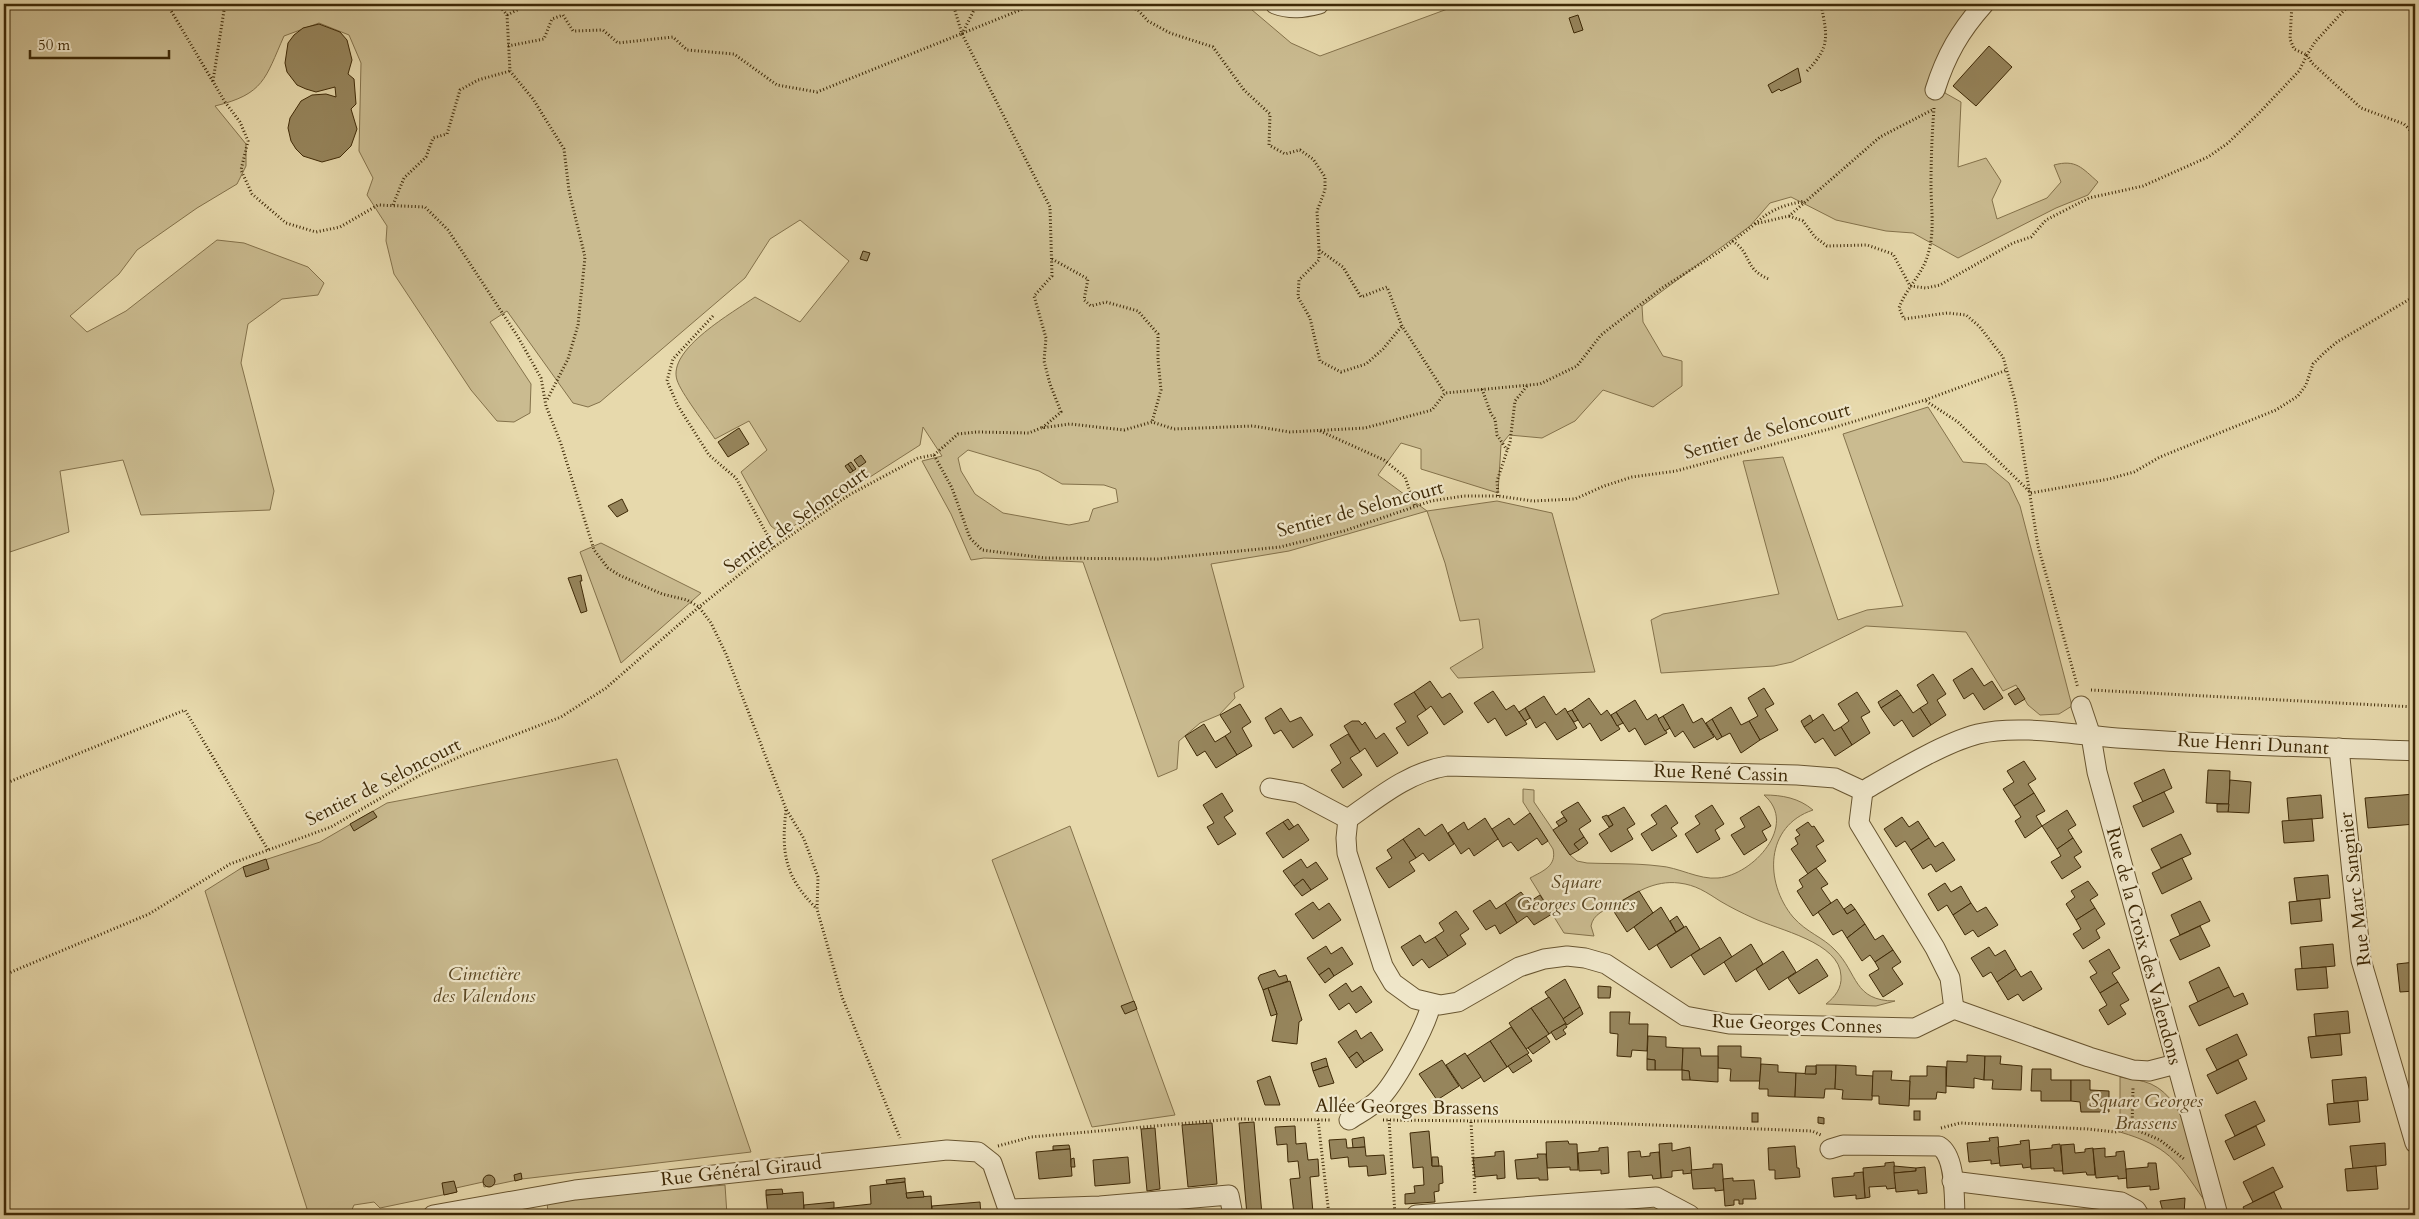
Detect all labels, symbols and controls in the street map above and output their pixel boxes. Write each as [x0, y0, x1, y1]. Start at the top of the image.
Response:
scale bar [30, 28, 169, 60]
text: 50 m [38, 35, 70, 55]
street label: Sentier de Seloncourt [1681, 396, 1853, 466]
street label: Sentier de Seloncourt [718, 460, 874, 580]
street label: Sentier de Seloncourt [1274, 474, 1446, 544]
street label: Rue Henri Dunant [2177, 727, 2329, 761]
street label: Sentier de Seloncourt [301, 732, 465, 832]
street label: Rue René Cassin [1653, 758, 1789, 788]
street label: Rue Marc Sangnier [2333, 810, 2377, 968]
street label: Rue de la Croix des Valendons [2100, 824, 2188, 1068]
park label: Square Georges Connes [1517, 869, 1636, 917]
park label: Cimetière des Valendons [432, 961, 536, 1009]
street label: Rue Georges Connes [1711, 1008, 1883, 1040]
park label: Square Georges Brassens [2089, 1088, 2204, 1136]
street label: Allée Georges Brassens [1315, 1092, 1499, 1122]
street label: Rue Général Giraud [659, 1150, 823, 1192]

